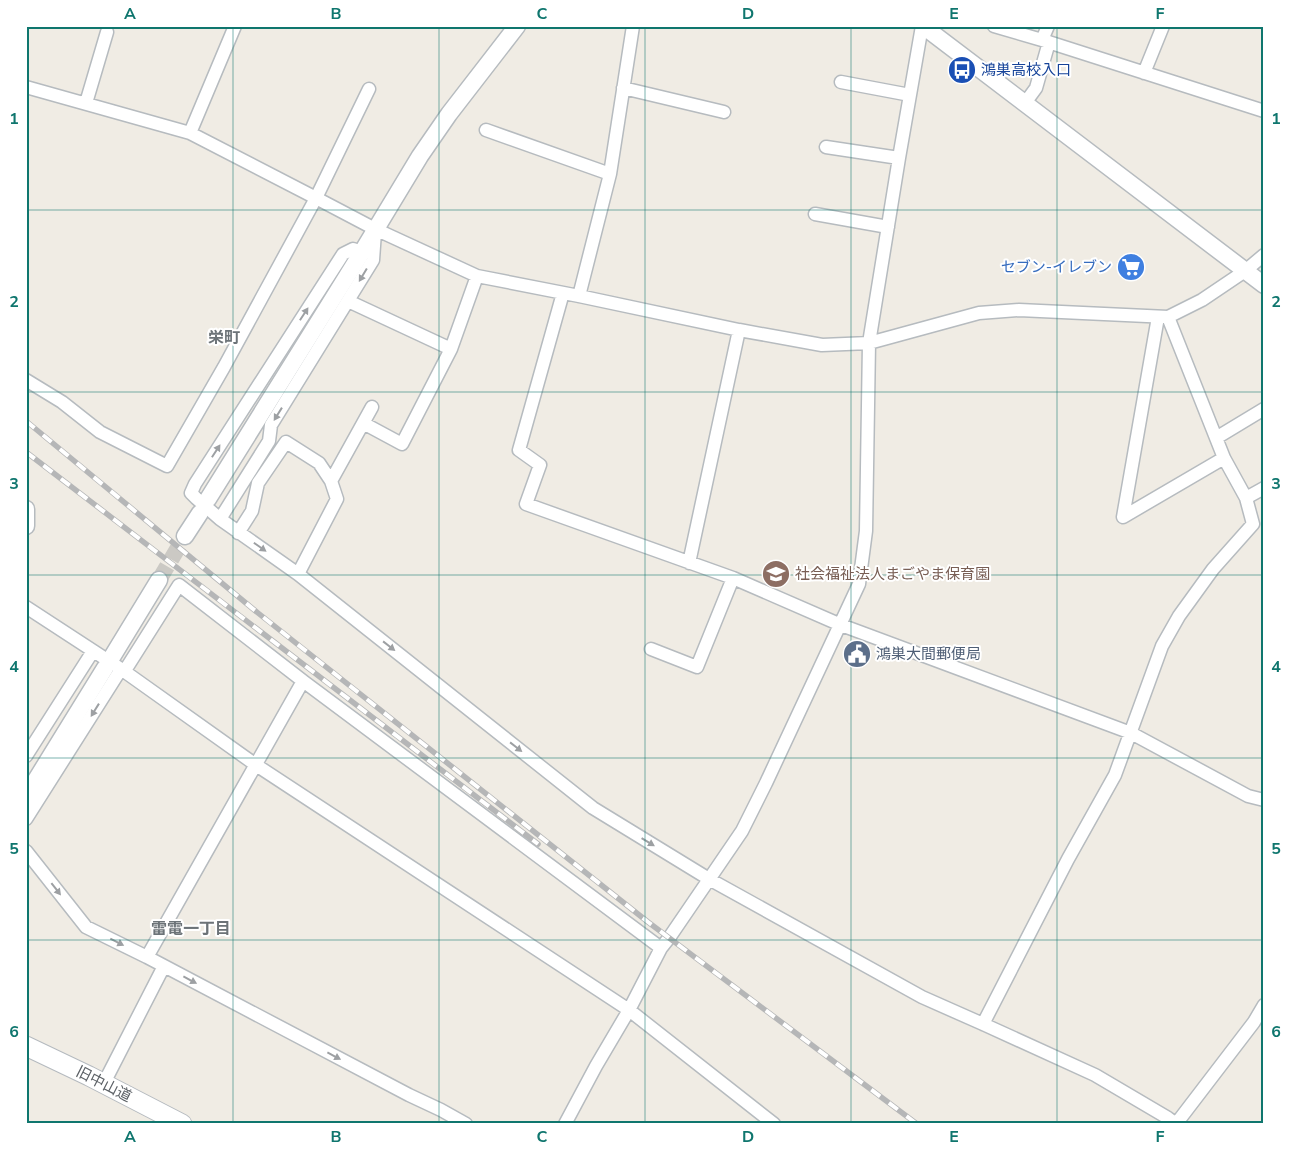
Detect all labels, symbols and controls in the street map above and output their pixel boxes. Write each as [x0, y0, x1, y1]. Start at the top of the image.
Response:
text: A [124, 3, 136, 25]
text: B [330, 3, 342, 25]
text: C [537, 3, 548, 25]
text: D [742, 3, 754, 25]
text: E [949, 3, 959, 25]
text: F [1156, 3, 1165, 25]
bus stop icon: 鴻巣高校入口 [947, 55, 977, 85]
place label: 鴻巣高校入口 [981, 60, 1071, 80]
text: 1 [9, 108, 19, 130]
text: 1 [1271, 108, 1281, 130]
supermarket icon: セブン-イレブン [1116, 252, 1146, 282]
place label: セブン-イレブン [1001, 257, 1112, 277]
one-way arrow [359, 269, 368, 282]
text: 2 [9, 291, 19, 313]
text: 2 [1271, 291, 1281, 313]
one-way arrow [300, 308, 309, 321]
district label: 栄町 [208, 327, 240, 349]
one-way arrow [274, 407, 283, 420]
one-way arrow [212, 444, 221, 457]
text: 3 [9, 473, 19, 495]
text: 3 [1271, 473, 1281, 495]
one-way arrow [253, 542, 266, 552]
school or university icon: 社会福祉法人まごやま保育園 [761, 559, 791, 589]
place label: 社会福祉法人まごやま保育園 [795, 564, 990, 584]
public building icon: 鴻巣大間郵便局 [842, 639, 872, 669]
one-way arrow [382, 641, 396, 651]
place label: 鴻巣大間郵便局 [876, 644, 981, 664]
text: 4 [9, 656, 19, 678]
text: 4 [1271, 656, 1281, 678]
one-way arrow [90, 704, 99, 717]
one-way arrow [509, 742, 523, 752]
one-way arrow [641, 837, 654, 846]
text: 5 [9, 838, 19, 860]
text: 5 [1271, 838, 1281, 860]
one-way arrow [51, 882, 62, 895]
district label: 雷電一丁目 [151, 918, 231, 940]
one-way arrow [110, 938, 124, 946]
one-way arrow [183, 976, 198, 984]
text: 6 [9, 1021, 19, 1043]
text: 6 [1271, 1021, 1281, 1043]
one-way arrow [327, 1052, 342, 1060]
street label: 旧中山道 [73, 1061, 135, 1107]
text: A [124, 1126, 136, 1148]
text: B [330, 1126, 342, 1148]
text: C [537, 1126, 548, 1148]
text: D [742, 1126, 754, 1148]
text: E [949, 1126, 959, 1148]
text: F [1156, 1126, 1165, 1148]

